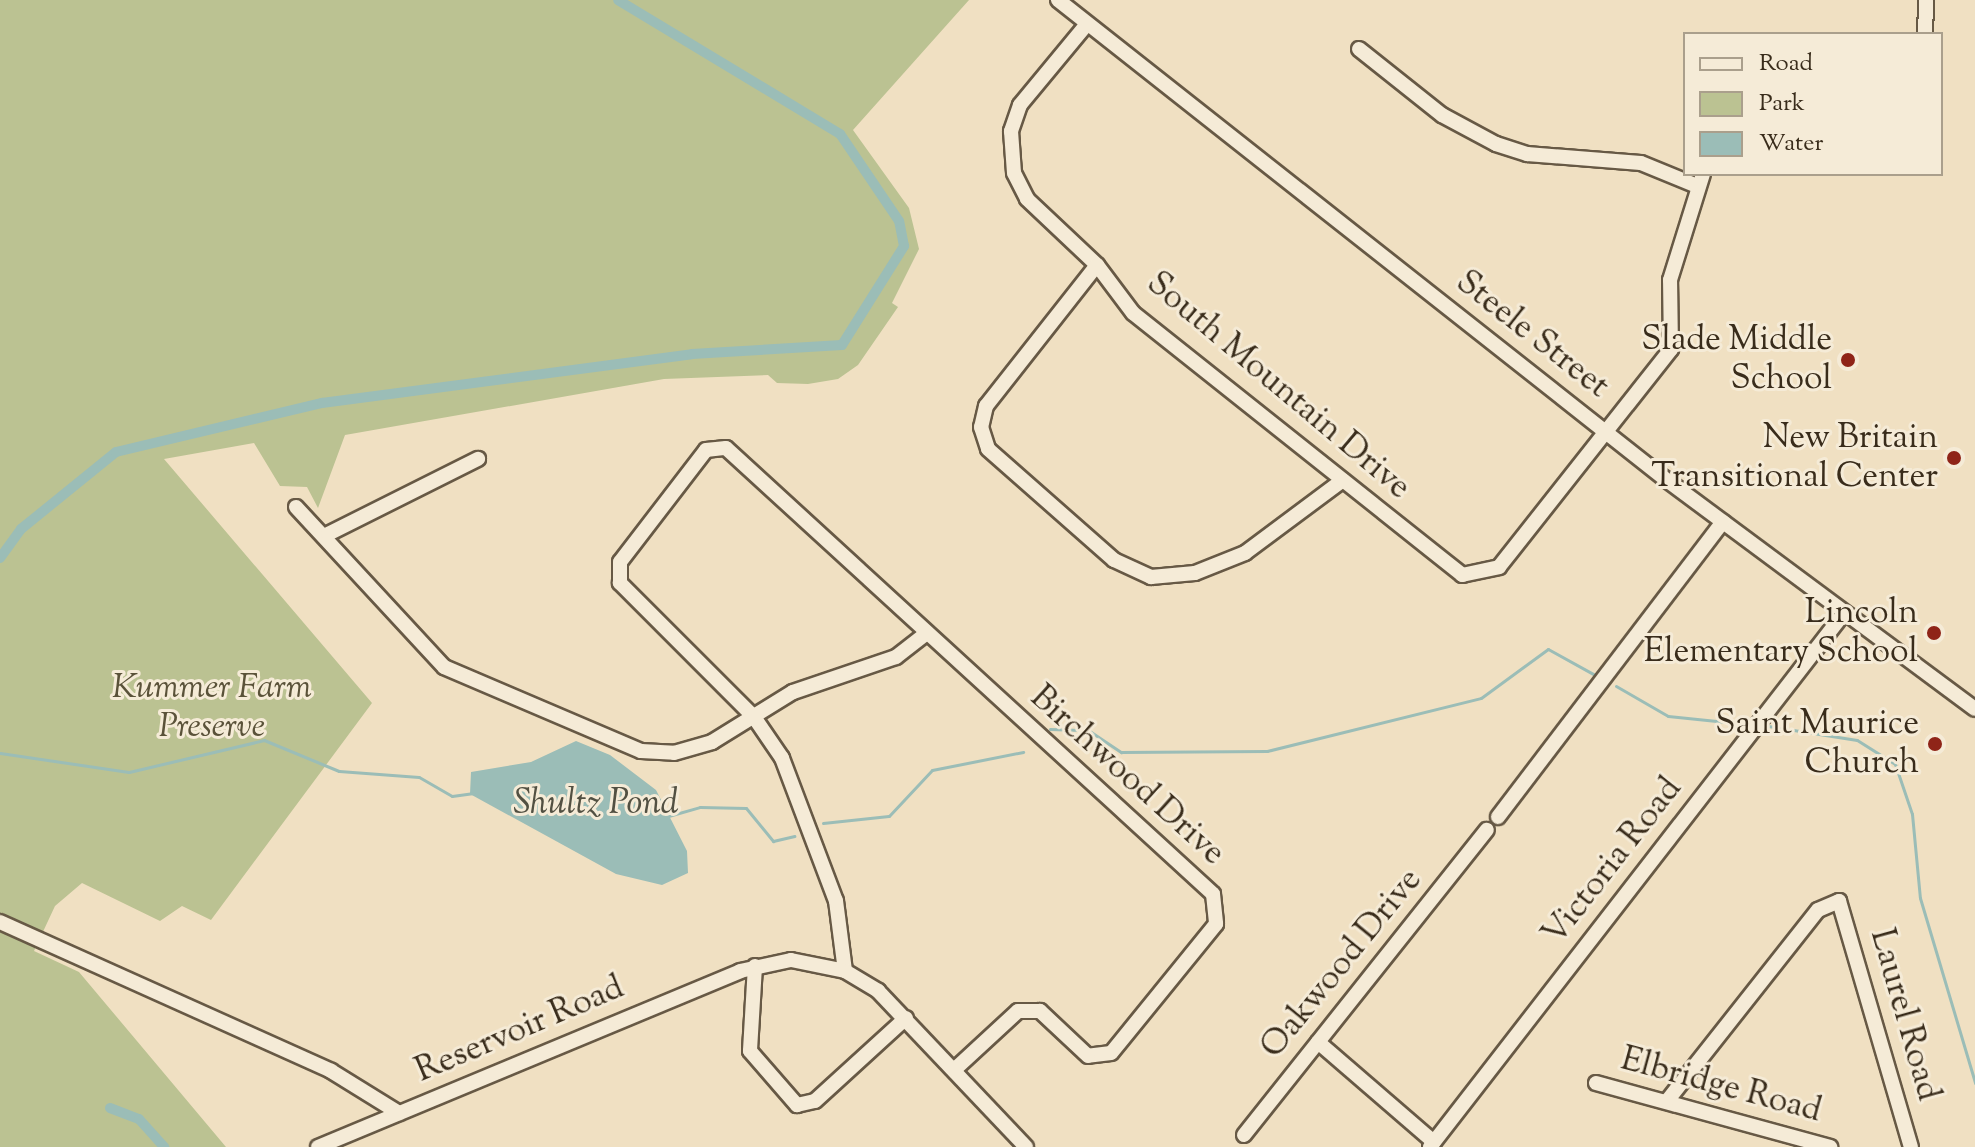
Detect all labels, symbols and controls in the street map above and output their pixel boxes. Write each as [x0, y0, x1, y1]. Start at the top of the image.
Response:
legend [1683, 32, 1943, 176]
text: Road [1759, 47, 1813, 81]
text: Park [1759, 87, 1805, 121]
text: Water [1759, 127, 1823, 161]
street label: Steele Street [1447, 262, 1617, 408]
street label: South Mountain Drive [1138, 264, 1418, 508]
place label: Slade Middle School [1641, 320, 1832, 400]
marker: Slade Middle School [1839, 351, 1857, 369]
place label: New Britain Transitional Center [1651, 418, 1938, 498]
marker: New Britain Transitional Center [1945, 449, 1963, 467]
place label: Lincoln Elementary School [1644, 593, 1918, 672]
marker: Lincoln Elementary School [1925, 624, 1943, 642]
park label: Kummer Farm Preserve [112, 668, 312, 748]
street label: Birchwood Drive [1021, 678, 1233, 874]
place label: Saint Maurice Church [1715, 704, 1919, 784]
marker: Saint Maurice Church [1926, 735, 1944, 753]
street label: Victoria Road [1535, 770, 1691, 954]
water label: Shultz Pond [513, 783, 679, 827]
street label: Oakwood Drive [1253, 861, 1431, 1067]
street label: Laurel Road [1860, 924, 1948, 1106]
street label: Reservoir Road [410, 968, 630, 1092]
street label: Elbridge Road [1616, 1040, 1826, 1132]

